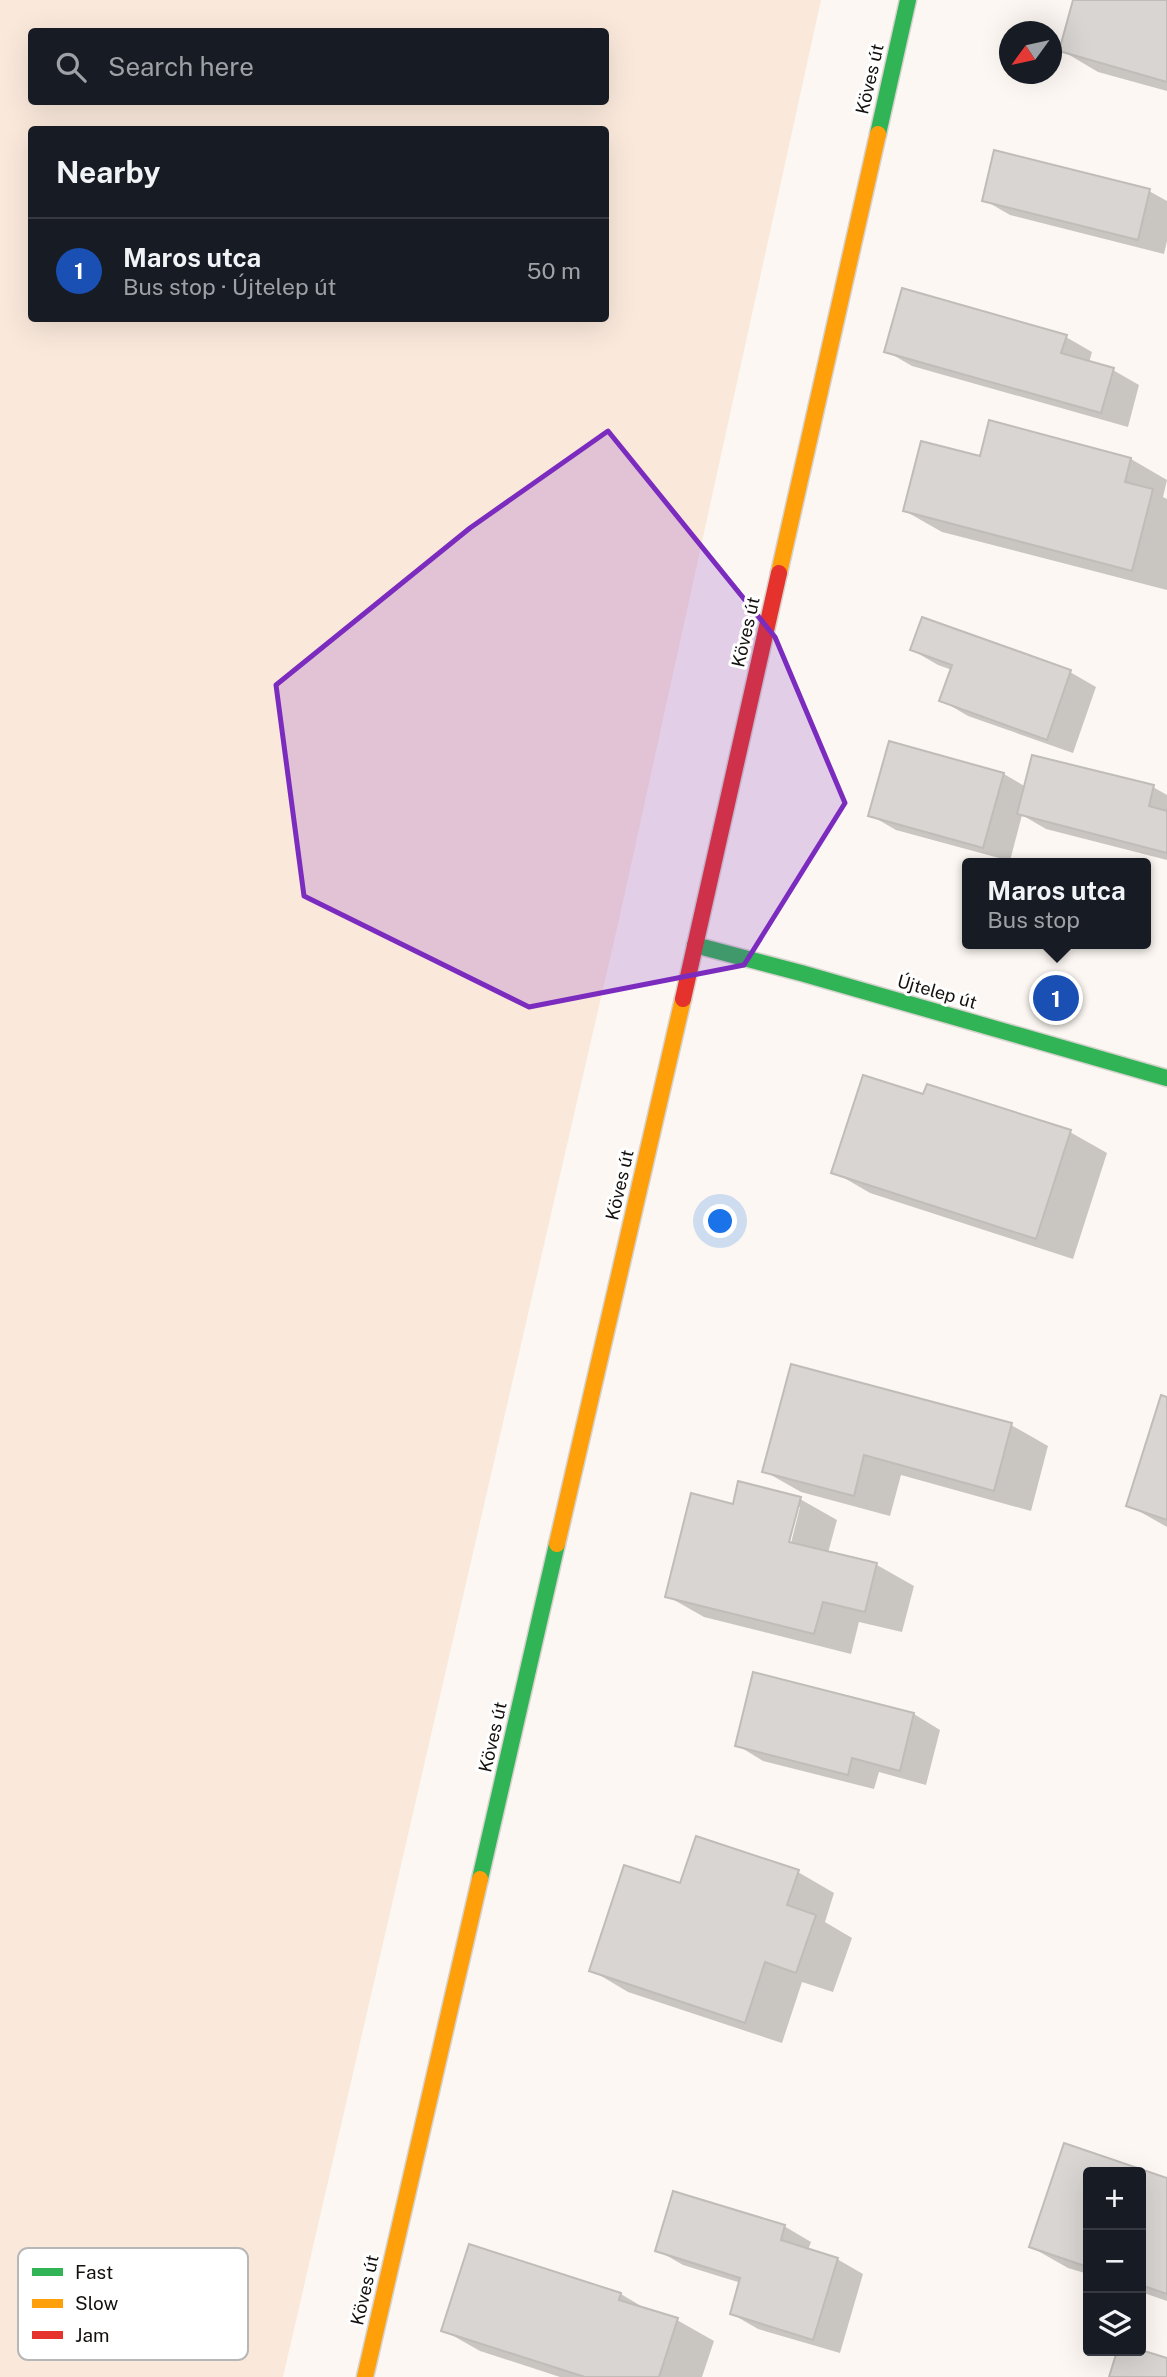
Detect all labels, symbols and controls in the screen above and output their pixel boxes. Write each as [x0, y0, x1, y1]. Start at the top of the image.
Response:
north arrow [999, 21, 1062, 84]
search box [28, 28, 609, 105]
street label: Köves út [851, 42, 888, 116]
icon: search [52, 48, 90, 86]
text: Search here [108, 51, 254, 82]
text: Nearby [56, 154, 160, 190]
text: Maros utca [123, 242, 261, 273]
text: 1 [74, 257, 84, 284]
text: 50 m [527, 257, 581, 284]
text: Bus stop · Újtelep út [123, 273, 336, 300]
street label: Köves út [727, 595, 764, 669]
popup [962, 858, 1151, 949]
text: Maros utca [987, 875, 1126, 906]
text: Bus stop [987, 906, 1080, 933]
street label: Újtelep út [895, 969, 980, 1013]
pin: 1 [1033, 972, 1079, 1024]
street label: Köves út [601, 1148, 638, 1222]
your location [703, 1204, 737, 1238]
street label: Köves út [474, 1700, 511, 1774]
map controls [1083, 2167, 1146, 2356]
button: + [1083, 2167, 1146, 2230]
button: − [1083, 2230, 1146, 2293]
legend [18, 2248, 248, 2360]
street label: Köves út [346, 2253, 383, 2327]
text: Fast [75, 2261, 113, 2283]
text: Slow [75, 2292, 119, 2314]
button: layers [1083, 2293, 1146, 2356]
text: Jam [75, 2324, 109, 2346]

